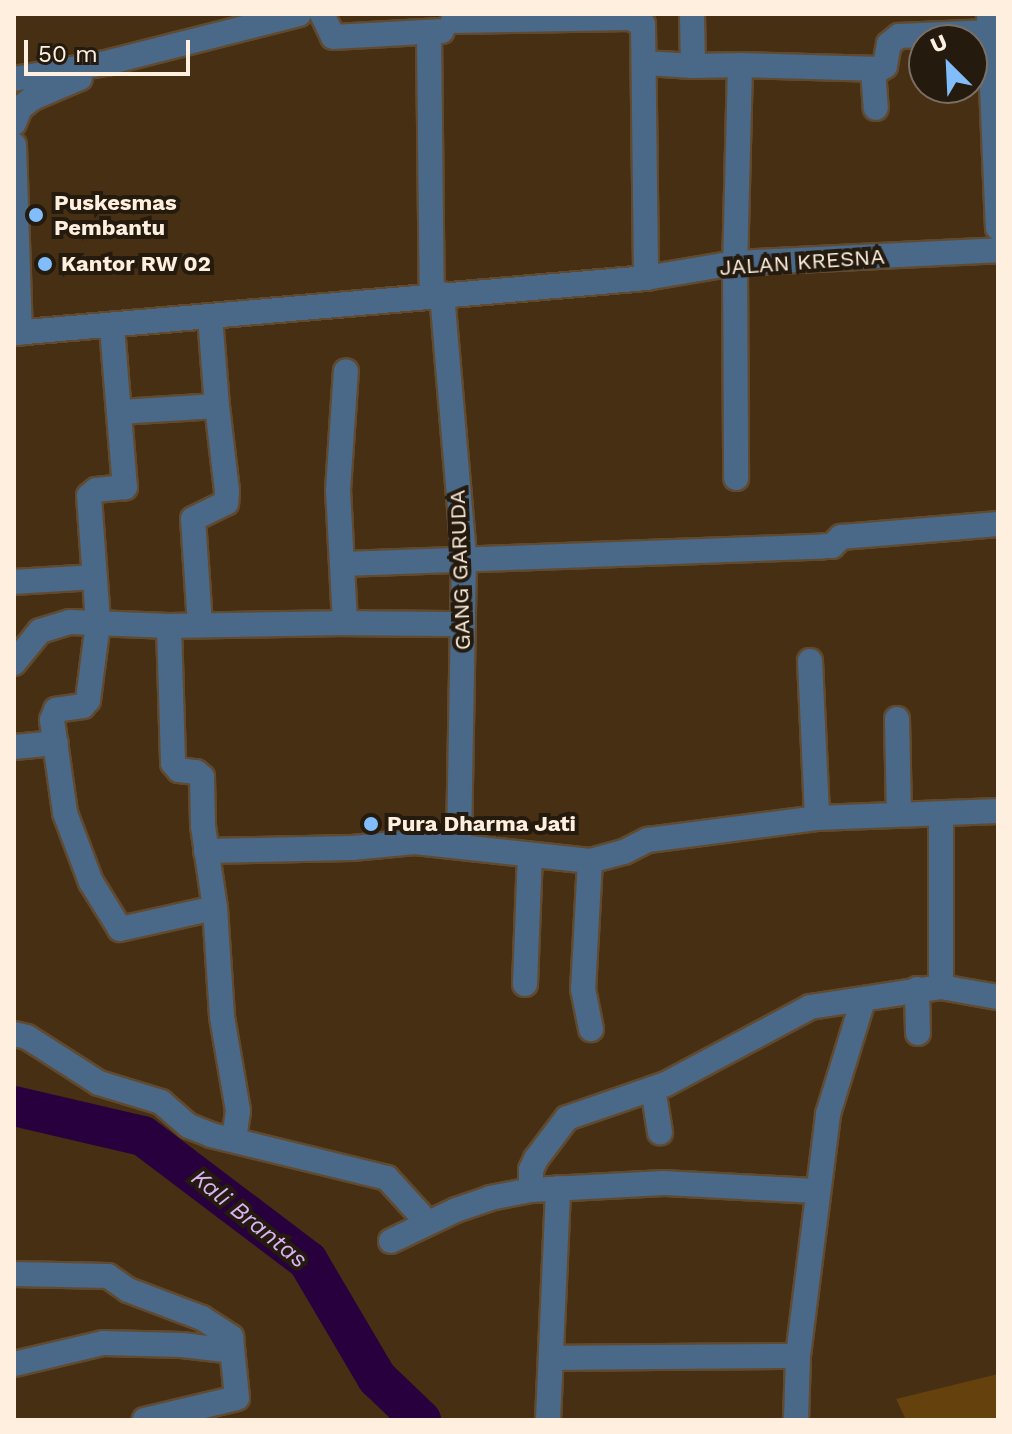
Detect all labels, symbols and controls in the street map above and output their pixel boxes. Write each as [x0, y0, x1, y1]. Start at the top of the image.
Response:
scale bar [28, 24, 194, 74]
north arrow [908, 24, 988, 104]
text: U [927, 29, 951, 58]
text: 50 m [38, 40, 98, 68]
place label: Puskesmas Pembantu [54, 189, 177, 240]
marker: Puskesmas Pembantu [25, 204, 47, 226]
street label: JALAN KRESNA [718, 243, 886, 281]
place label: Kantor RW 02 [61, 251, 212, 277]
marker: Kantor RW 02 [36, 255, 54, 273]
street label: GANG GARUDA [444, 489, 476, 651]
place label: Pura Dharma Jati [387, 811, 577, 837]
marker: Pura Dharma Jati [362, 815, 380, 833]
water label: Kali Brantas [185, 1164, 313, 1274]

